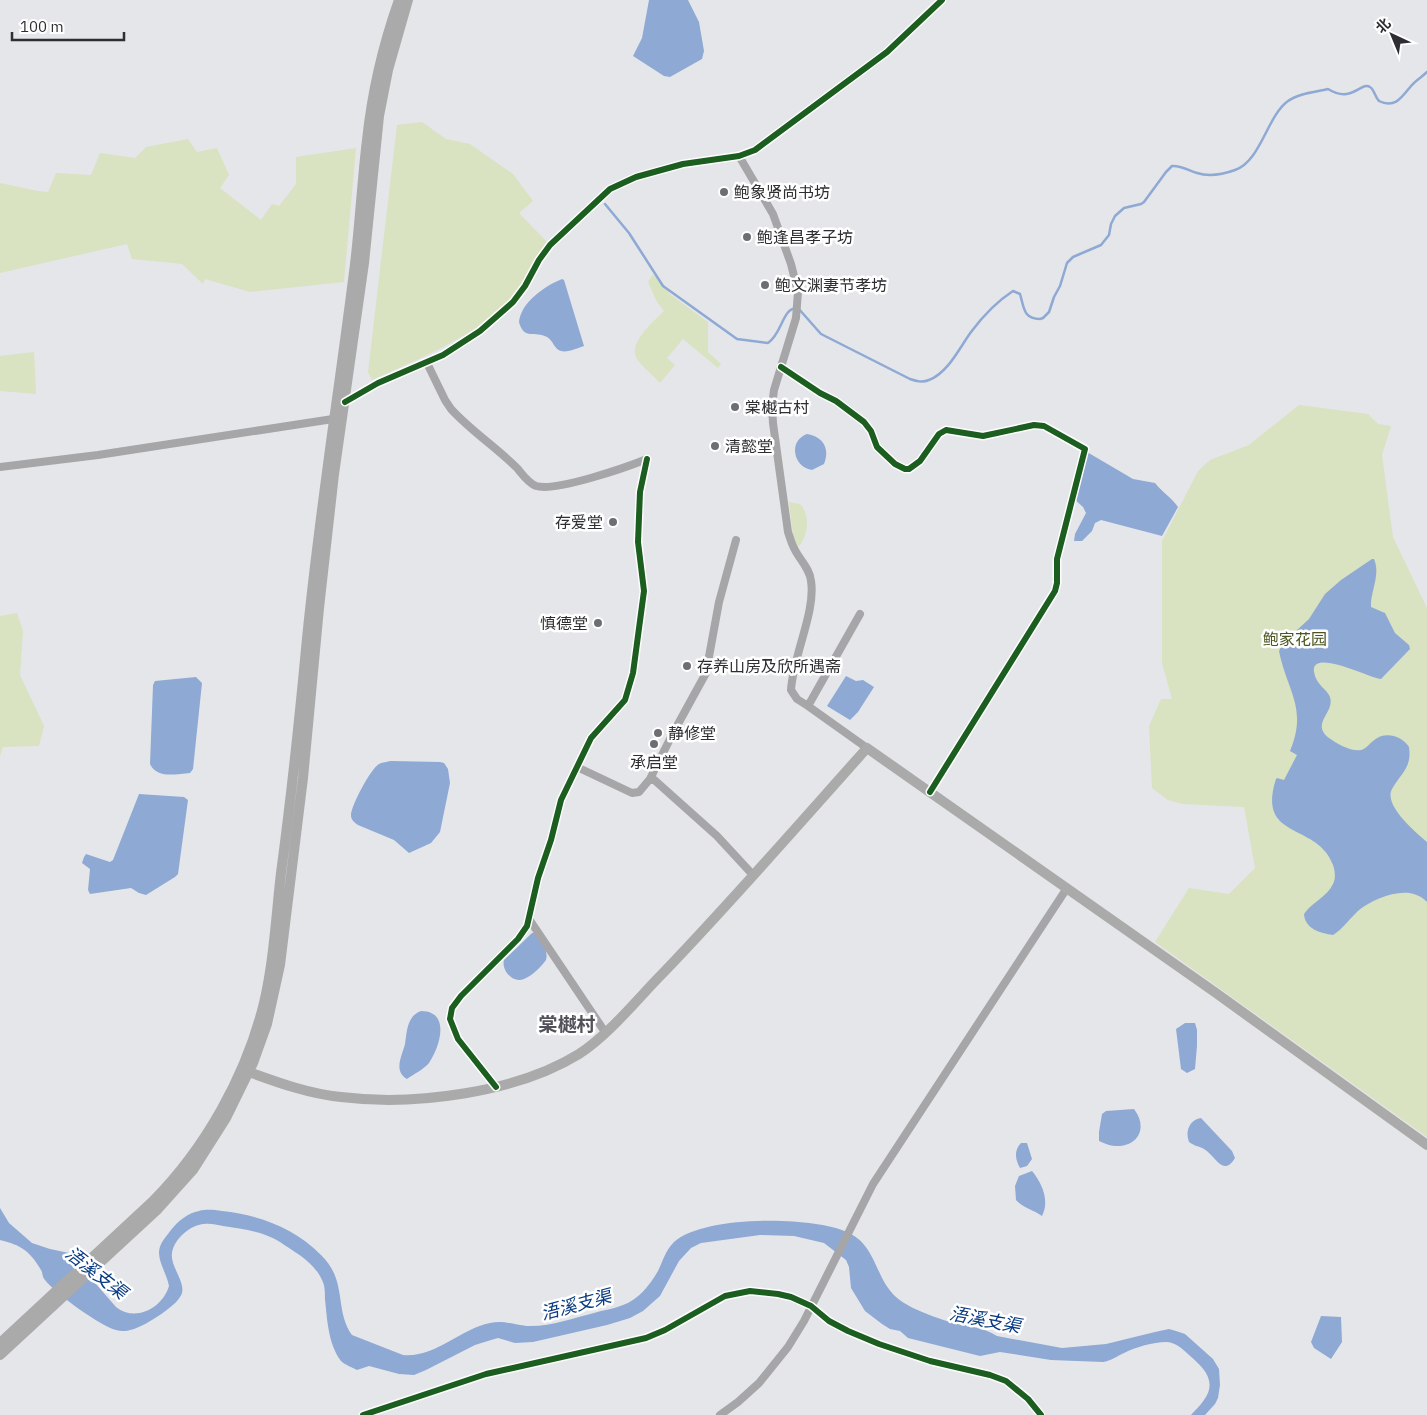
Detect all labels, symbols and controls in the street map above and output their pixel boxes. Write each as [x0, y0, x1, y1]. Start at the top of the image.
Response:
scale bar [12, 10, 125, 42]
north arrow [1367, 10, 1417, 60]
text: 北 [1372, 14, 1394, 37]
text: 100 m [20, 17, 64, 36]
place label: 鲍象贤尚书坊 [734, 182, 830, 202]
marker: 鲍象贤尚书坊 [718, 186, 730, 198]
place label: 鲍逢昌孝子坊 [757, 227, 853, 247]
marker: 鲍逢昌孝子坊 [741, 231, 753, 243]
place label: 鲍文渊妻节孝坊 [775, 275, 887, 295]
marker: 鲍文渊妻节孝坊 [759, 279, 771, 291]
place label: 棠樾古村 [745, 397, 809, 417]
marker: 棠樾古村 [729, 401, 741, 413]
place label: 清懿堂 [725, 436, 773, 456]
marker: 清懿堂 [709, 440, 721, 452]
place label: 存爱堂 [555, 512, 603, 532]
marker: 存爱堂 [607, 516, 619, 528]
place label: 慎德堂 [540, 613, 588, 633]
marker: 慎德堂 [592, 617, 604, 629]
park label: 鲍家花园 [1263, 629, 1327, 649]
place label: 存养山房及欣所遇斋 [697, 656, 841, 676]
marker: 存养山房及欣所遇斋 [681, 660, 693, 672]
place label: 静修堂 [668, 723, 716, 743]
marker: 静修堂 [652, 727, 664, 739]
marker: 承启堂 [648, 738, 660, 750]
place label: 承启堂 [630, 752, 678, 772]
district label: 棠樾村 [538, 1012, 596, 1036]
water label: 浯溪支渠 [61, 1241, 134, 1306]
water label: 浯溪支渠 [538, 1283, 617, 1325]
water label: 浯溪支渠 [948, 1301, 1026, 1338]

